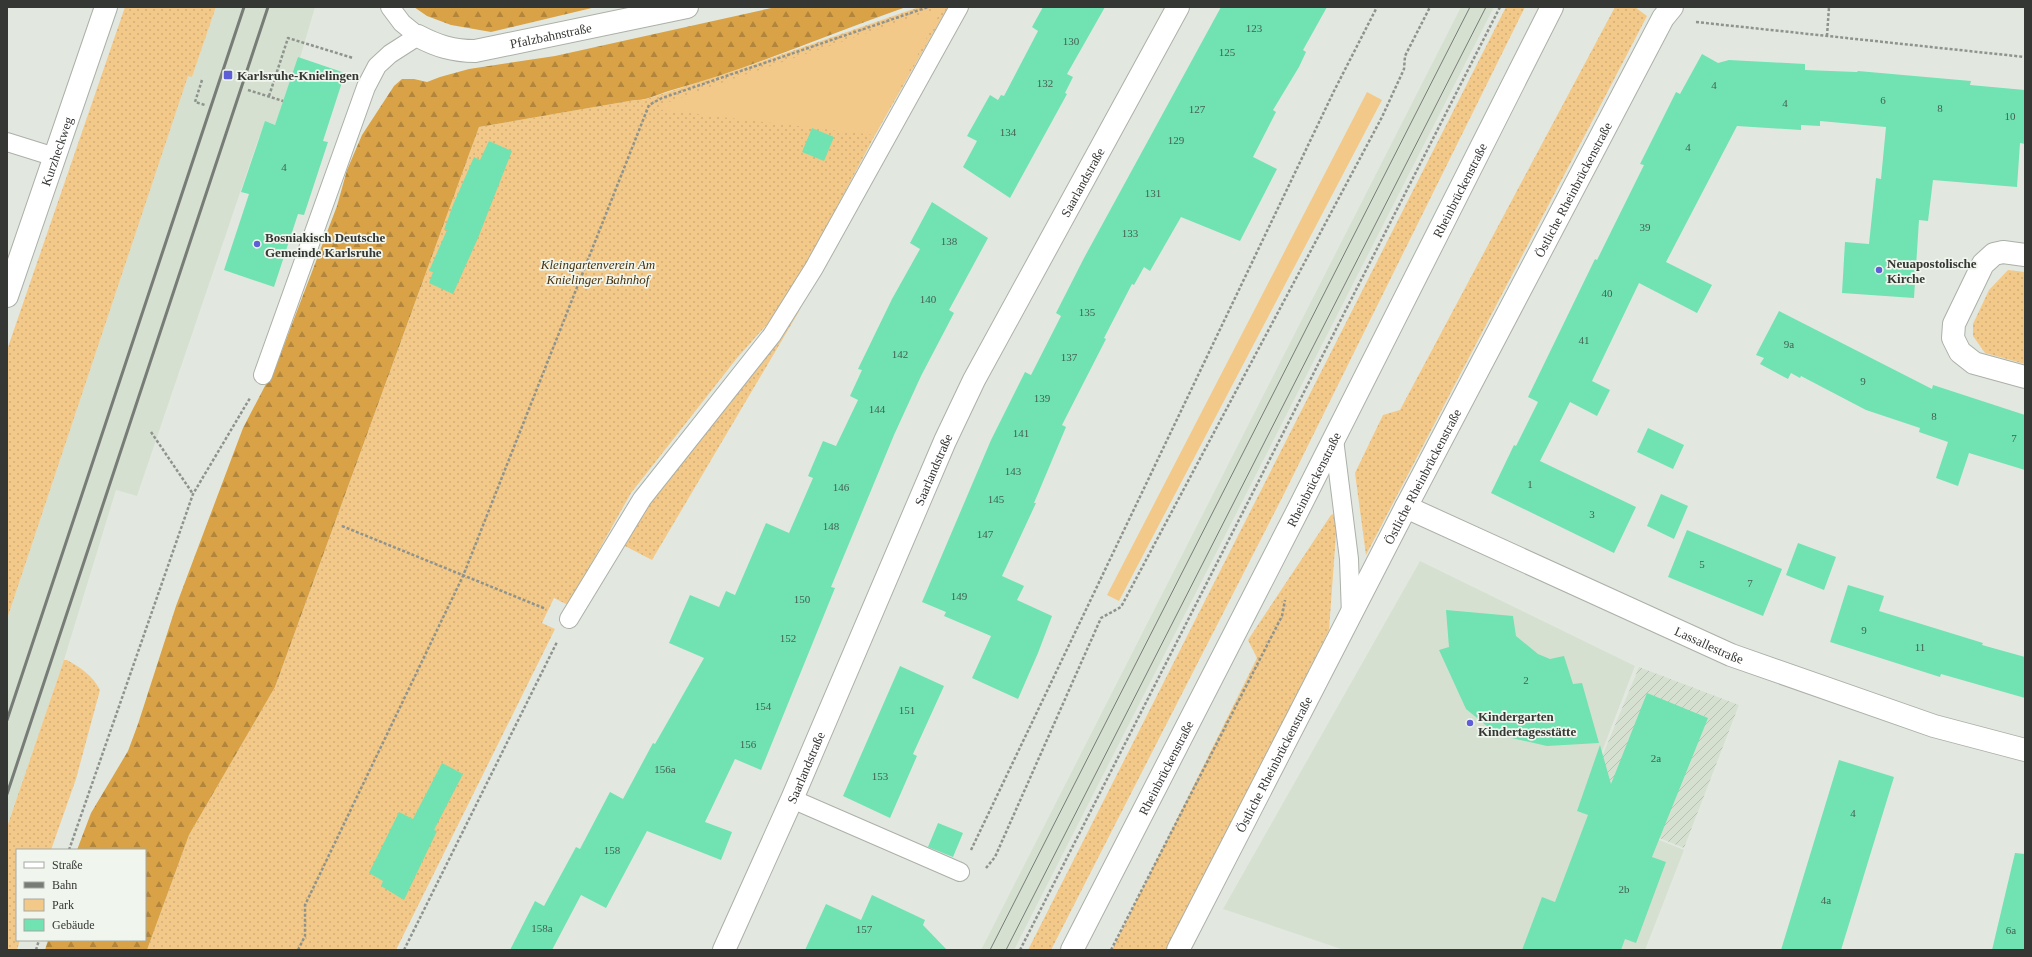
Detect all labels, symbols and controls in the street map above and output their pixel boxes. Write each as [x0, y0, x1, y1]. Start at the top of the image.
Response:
street label: Pfalzbahnstraße [509, 20, 593, 52]
house number: 123 [1246, 22, 1263, 34]
house number: 130 [1063, 35, 1080, 47]
house number: 125 [1219, 46, 1236, 58]
place label: Karlsruhe-Knielingen [237, 68, 360, 83]
marker: Karlsruhe-Knielingen [222, 69, 234, 81]
house number: 132 [1037, 77, 1053, 89]
house number: 4 [1711, 79, 1717, 91]
house number: 6 [1880, 94, 1886, 106]
house number: 4 [1782, 97, 1788, 109]
house number: 8 [1937, 102, 1943, 114]
house number: 127 [1189, 103, 1206, 115]
house number: 10 [2005, 110, 2016, 122]
street label: Kurzheckweg [38, 114, 76, 188]
street label: Östliche Rheinbrückenstraße [1532, 119, 1615, 260]
house number: 134 [1000, 126, 1017, 138]
house number: 129 [1168, 134, 1185, 146]
street label: Rheinbrückenstraße [1430, 140, 1490, 240]
house number: 4 [1685, 141, 1691, 153]
street label: Saarlandstraße [1058, 145, 1108, 220]
house number: 4 [281, 161, 287, 173]
house number: 131 [1145, 187, 1161, 199]
house number: 39 [1640, 221, 1651, 233]
house number: 133 [1122, 227, 1139, 239]
place label: Bosniakisch Deutsche Gemeinde Karlsruhe [265, 230, 385, 260]
house number: 138 [941, 235, 958, 247]
marker: Bosniakisch Deutsche Gemeinde Karlsruhe [252, 239, 262, 249]
place label: Neuapostolische Kirche [1887, 256, 1977, 286]
park label: Kleingartenverein Am Knielinger Bahnhof [540, 257, 655, 287]
marker: Neuapostolische Kirche [1874, 265, 1884, 275]
house number: 40 [1602, 287, 1613, 299]
house number: 140 [920, 293, 937, 305]
house number: 135 [1079, 306, 1096, 318]
house number: 41 [1579, 334, 1590, 346]
house number: 9a [1784, 338, 1794, 350]
house number: 142 [892, 348, 908, 360]
house number: 137 [1061, 351, 1078, 363]
house number: 9 [1860, 375, 1866, 387]
house number: 139 [1034, 392, 1051, 404]
house number: 144 [869, 403, 886, 415]
street label: Östliche Rheinbrückenstraße [1381, 406, 1464, 547]
house number: 8 [1931, 410, 1937, 422]
house number: 141 [1013, 427, 1029, 439]
street label: Rheinbrückenstraße [1284, 430, 1344, 529]
street label: Saarlandstraße [911, 431, 955, 508]
house number: 7 [2011, 432, 2017, 444]
house number: 143 [1005, 465, 1022, 477]
house number: 1 [1527, 478, 1533, 490]
house number: 146 [833, 481, 850, 493]
house number: 145 [988, 493, 1005, 505]
house number: 3 [1589, 508, 1595, 520]
house number: 148 [823, 520, 840, 532]
house number: 147 [977, 528, 994, 540]
house number: 5 [1699, 558, 1705, 570]
house number: 7 [1747, 577, 1753, 589]
house number: 149 [951, 590, 968, 602]
house number: 150 [794, 593, 811, 605]
street label: Lassallestraße [1672, 623, 1746, 667]
house number: 9 [1861, 624, 1867, 636]
house number: 152 [780, 632, 796, 644]
house number: 11 [1915, 641, 1925, 653]
house number: 2 [1523, 674, 1529, 686]
street label: Östliche Rheinbrückenstraße [1233, 694, 1315, 835]
house number: 154 [755, 700, 772, 712]
house number: 151 [899, 704, 915, 716]
place label: Kindergarten Kindertagesstätte [1478, 709, 1576, 739]
street label: Rheinbrückenstraße [1136, 718, 1197, 818]
marker: Kindergarten Kindertagesstätte [1465, 718, 1475, 728]
street label: Saarlandstraße [784, 729, 828, 806]
house number: 156 [740, 738, 757, 750]
house number: 2a [1651, 752, 1661, 764]
house number: 156a [654, 763, 676, 775]
house number: 153 [872, 770, 889, 782]
house number: 4 [1850, 807, 1856, 819]
house number: 158 [604, 844, 621, 856]
legend [16, 849, 146, 941]
text: Straße [52, 858, 83, 872]
text: Bahn [52, 878, 77, 892]
house number: 2b [1619, 883, 1630, 895]
house number: 4a [1821, 894, 1831, 906]
text: Park [52, 898, 74, 912]
text: Gebäude [52, 918, 95, 932]
house number: 158a [531, 922, 553, 934]
house number: 157 [856, 923, 873, 935]
house number: 6a [2006, 924, 2016, 936]

